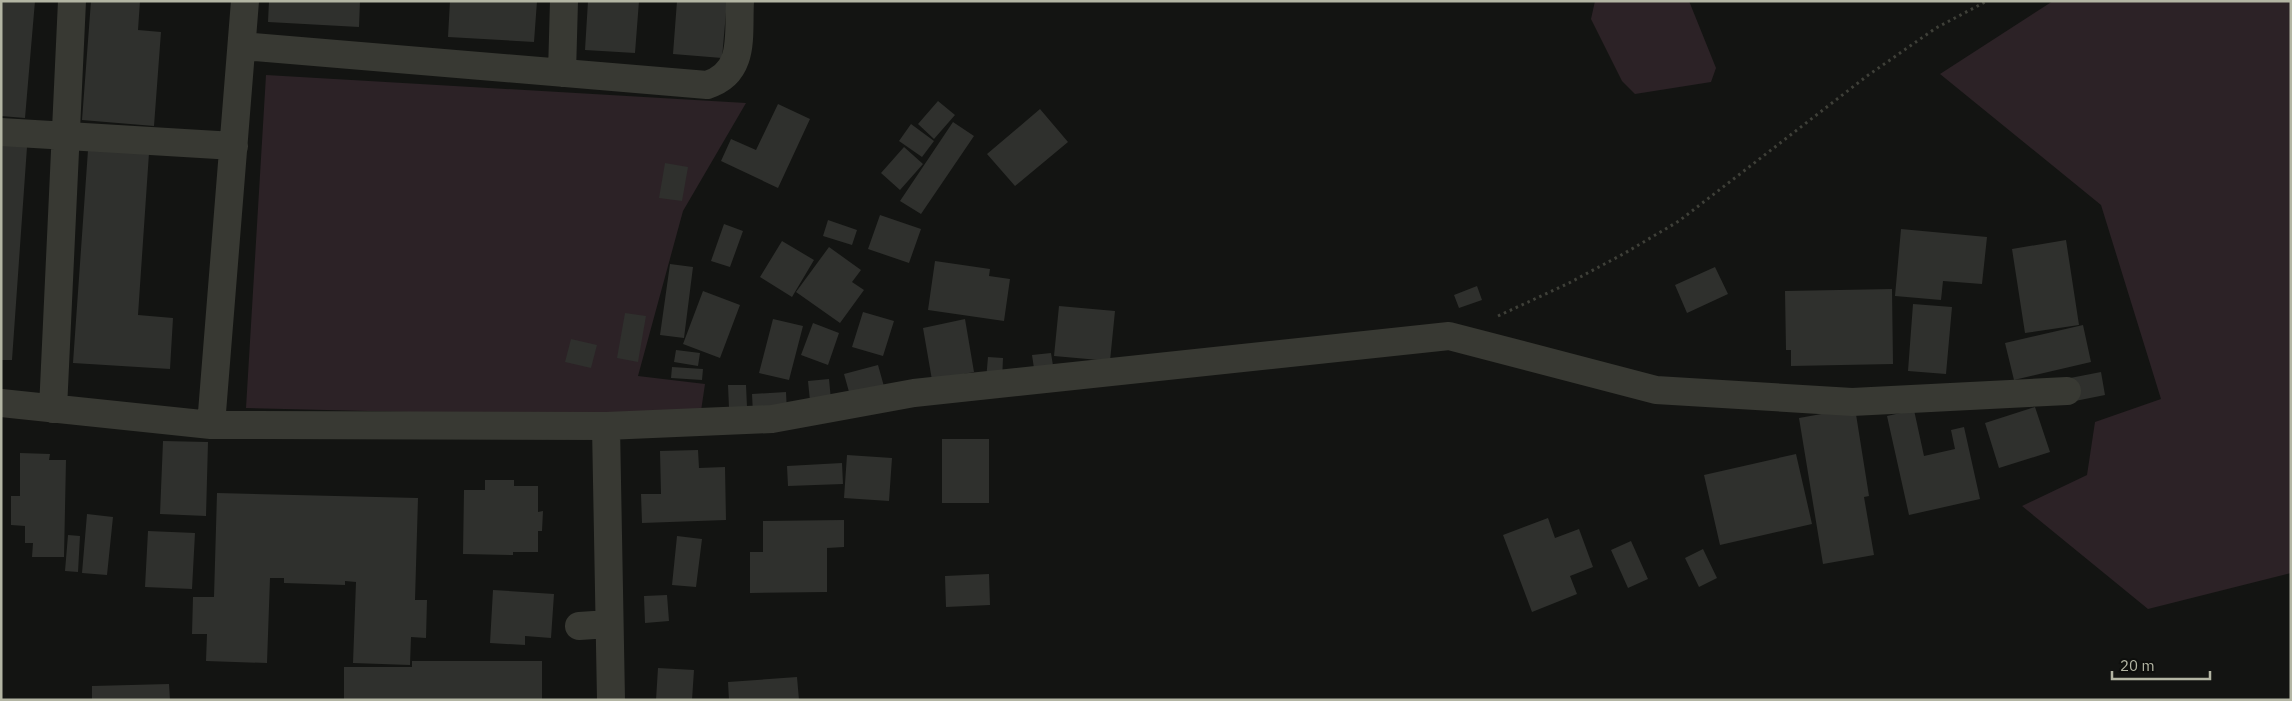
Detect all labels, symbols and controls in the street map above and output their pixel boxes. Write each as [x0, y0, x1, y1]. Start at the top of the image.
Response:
scale bar [2112, 648, 2210, 680]
text: 20 m [2120, 656, 2155, 675]

